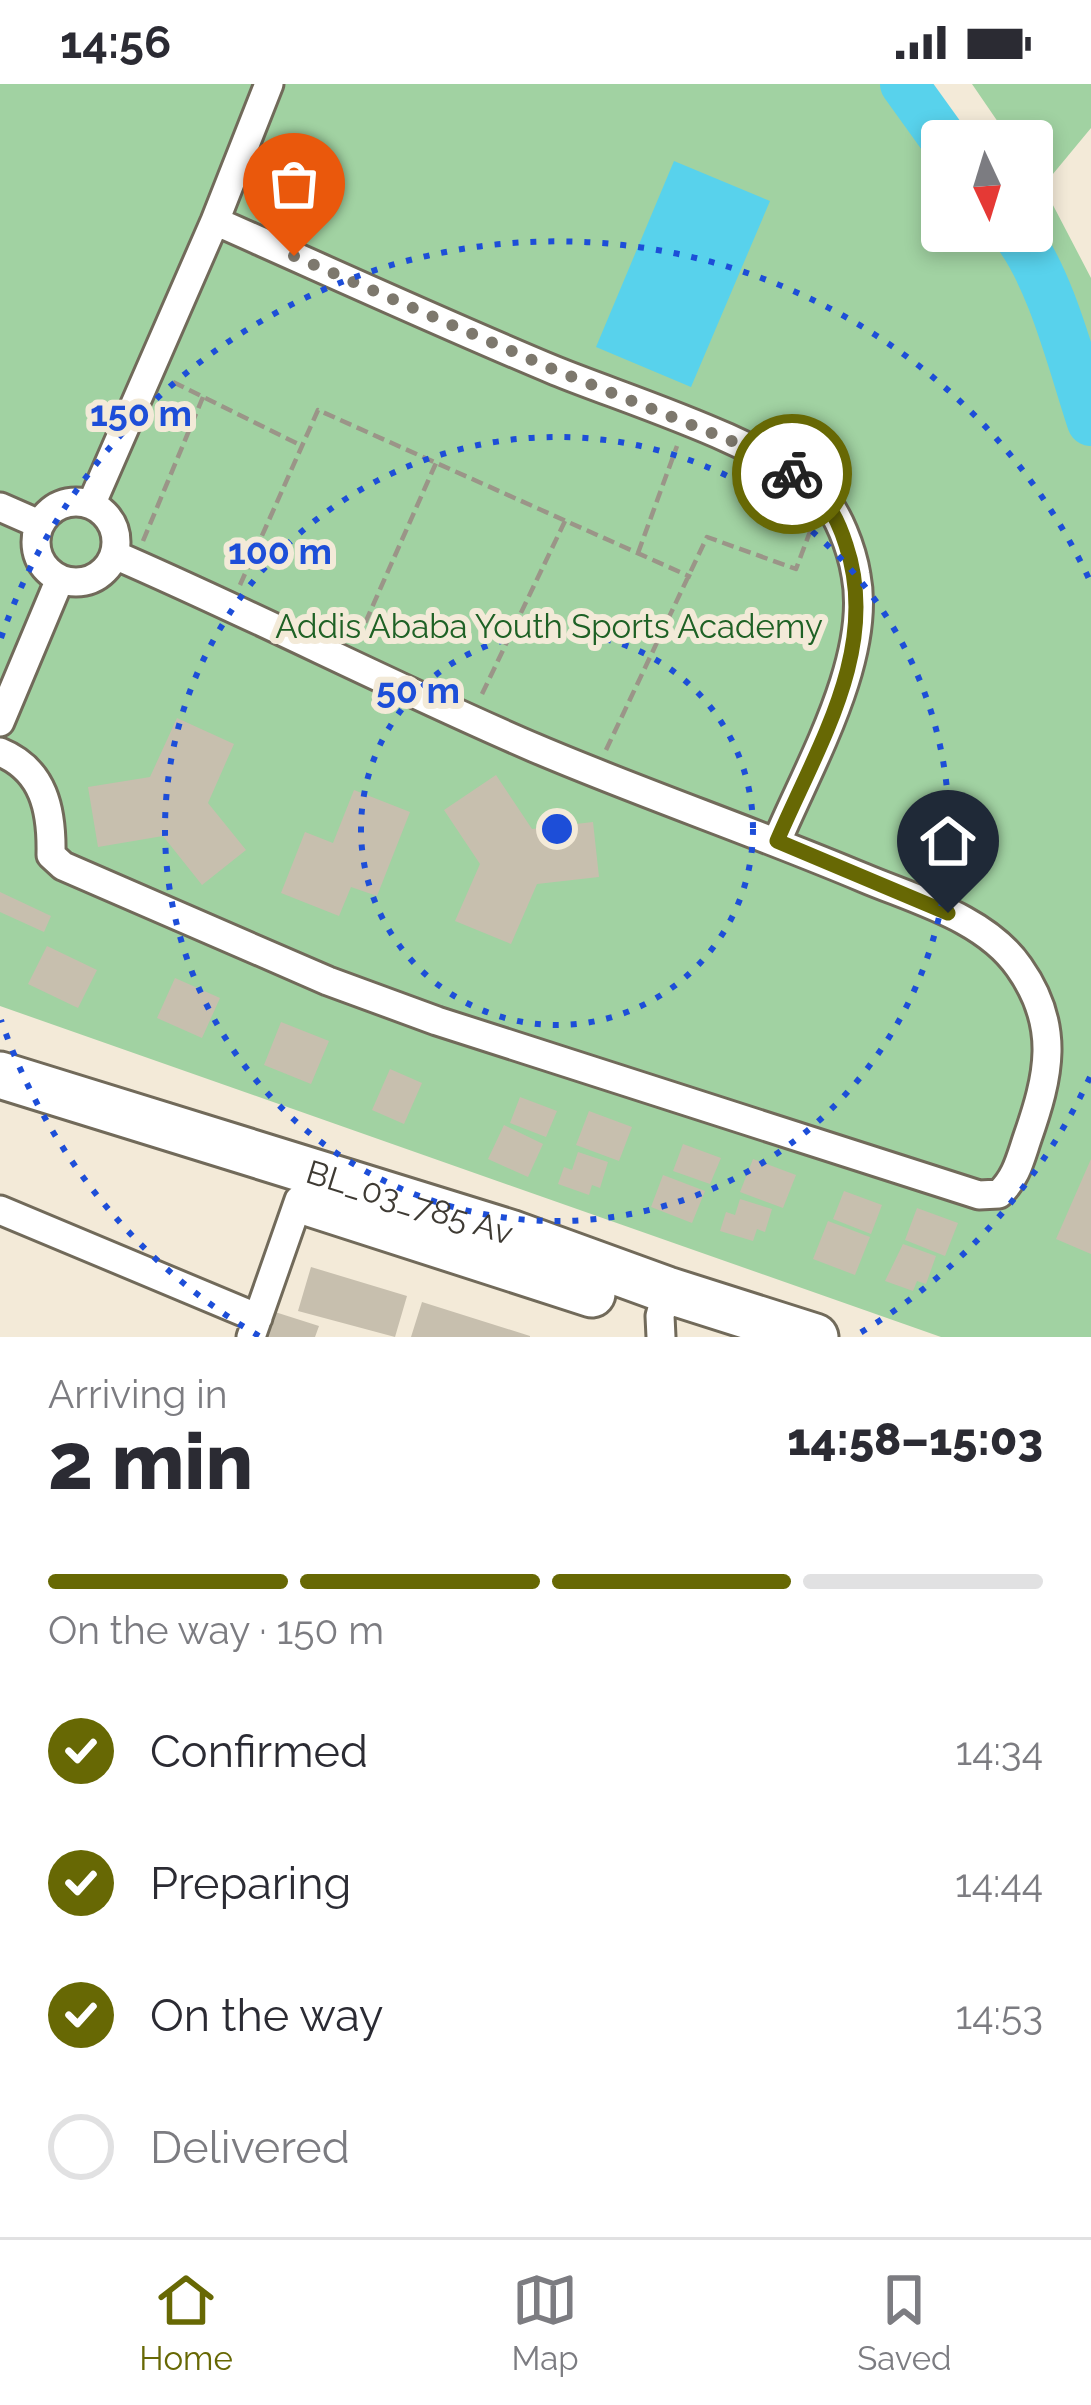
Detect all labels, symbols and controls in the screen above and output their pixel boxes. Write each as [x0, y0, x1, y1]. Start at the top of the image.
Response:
text: 14:56 [60, 16, 171, 69]
north arrow [921, 120, 1053, 252]
map controls [921, 120, 1053, 252]
pin [243, 133, 345, 256]
icon: bag [261, 151, 327, 217]
text: 150 m [90, 392, 192, 434]
courier [732, 414, 852, 534]
icon: bike [759, 441, 825, 507]
text: 100 m [228, 530, 332, 572]
park label: Addis Ababa Youth Sports Academy [275, 607, 823, 646]
text: 50 m [376, 669, 460, 711]
pin [897, 790, 999, 913]
centre of rings [536, 808, 578, 850]
icon: home [915, 808, 981, 874]
street label: BL_03_785 Av [302, 1152, 518, 1253]
text: Arriving in [48, 1371, 228, 1417]
text: 14:58–15:03 [787, 1413, 1043, 1466]
text: 2 min [48, 1416, 253, 1507]
text: On the way · 150 m [48, 1607, 384, 1653]
icon: check [48, 1718, 114, 1784]
text: Confirmed [150, 1725, 368, 1778]
text: 14:34 [956, 1728, 1043, 1774]
icon: check [48, 1850, 114, 1916]
text: Preparing [150, 1857, 351, 1910]
text: 14:44 [955, 1860, 1043, 1906]
icon: check [48, 1982, 114, 2048]
text: On the way [150, 1989, 384, 2042]
text: 14:53 [956, 1992, 1043, 2038]
text: Delivered [150, 2121, 350, 2174]
tab: Home [139, 2267, 233, 2378]
tab: Map [511, 2267, 579, 2378]
tab: Saved [857, 2267, 952, 2378]

